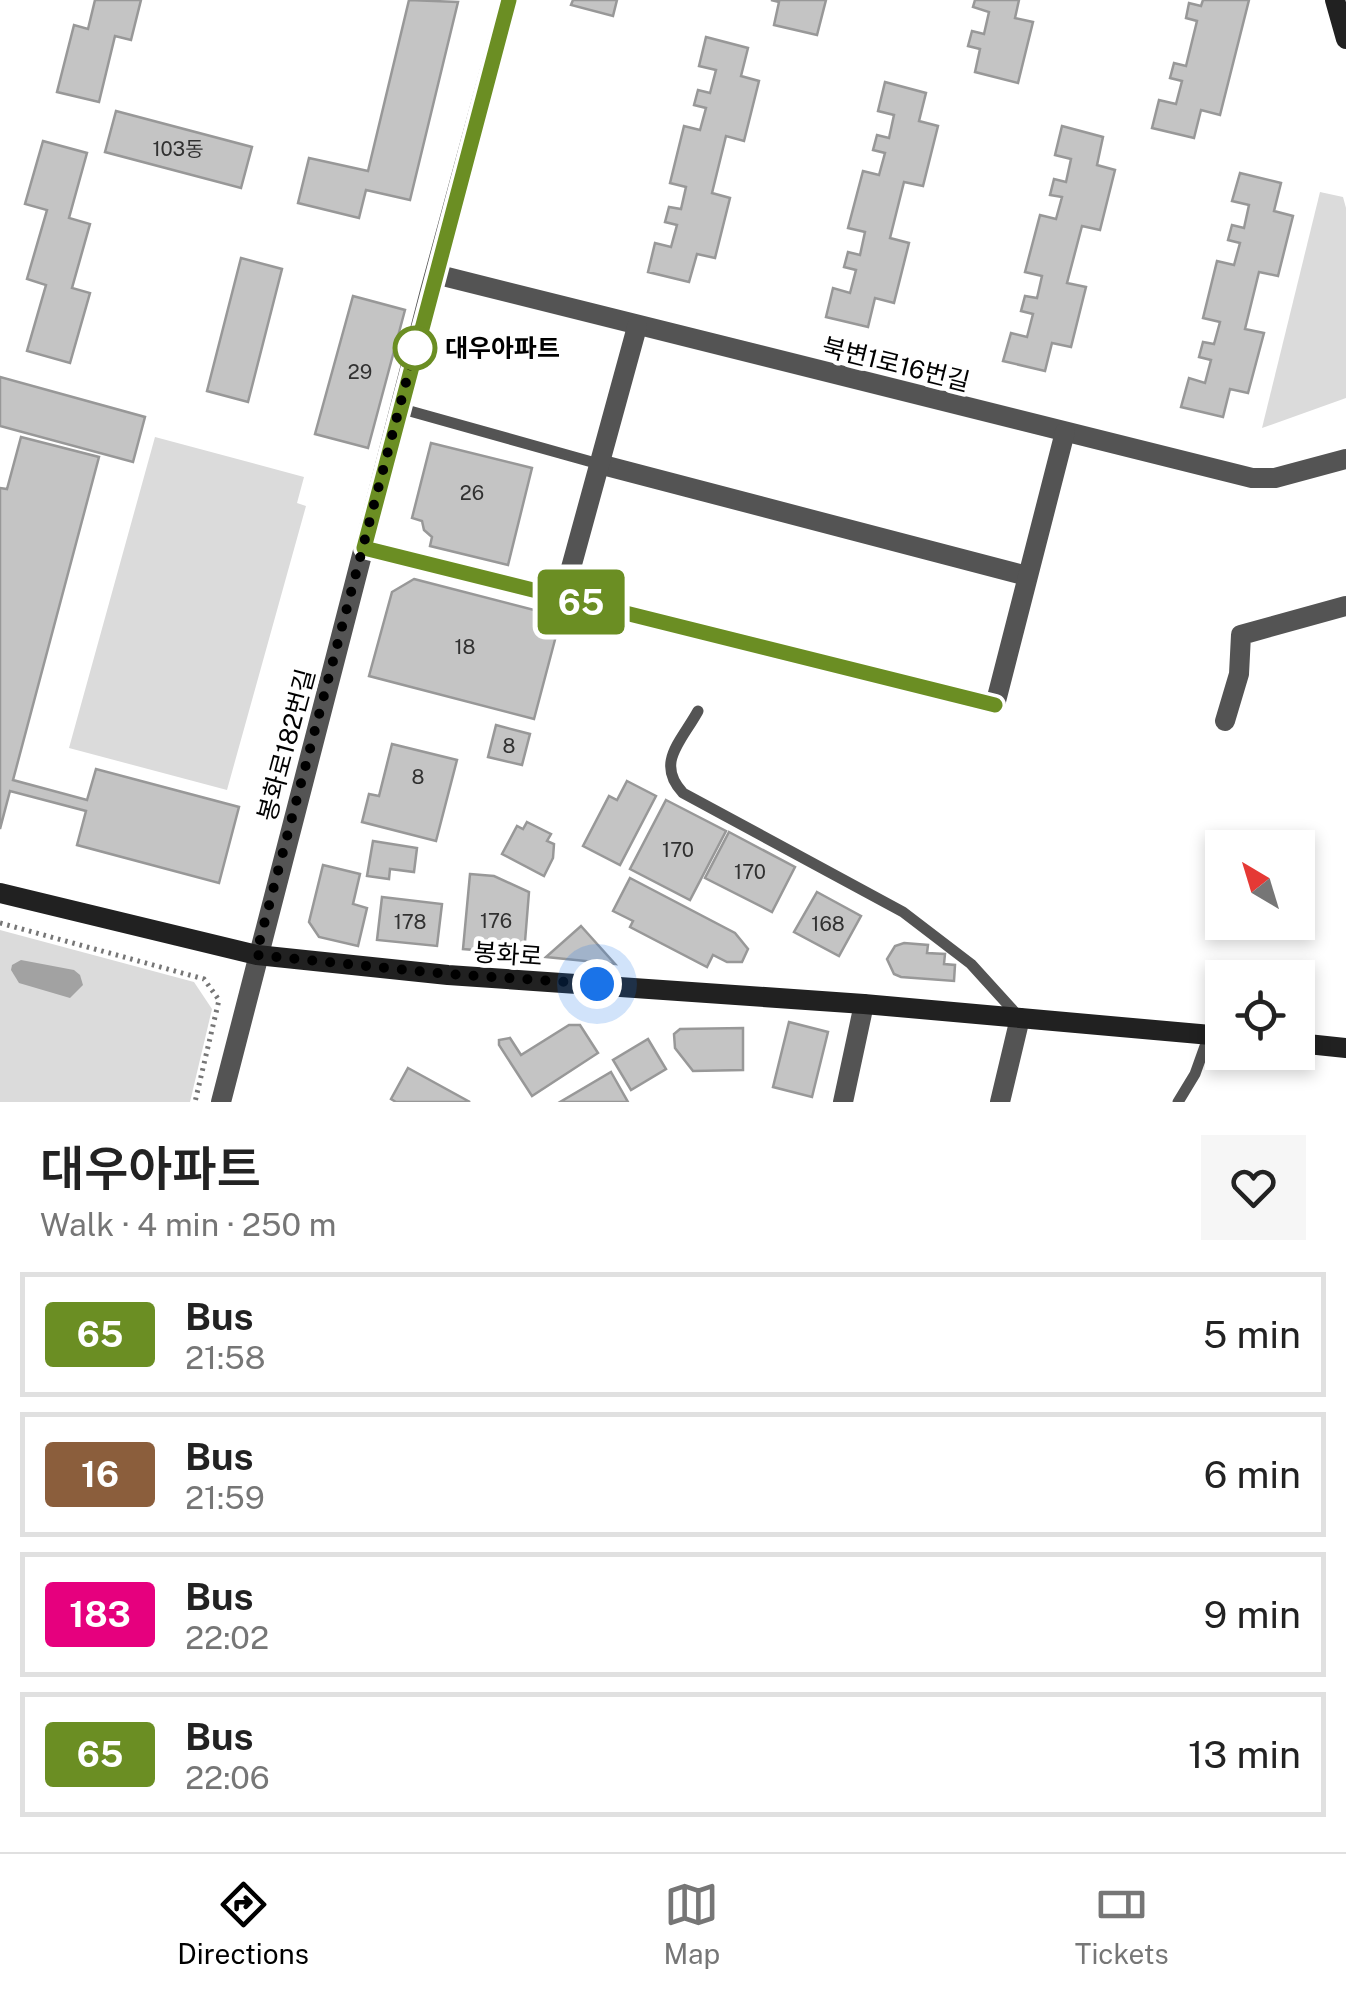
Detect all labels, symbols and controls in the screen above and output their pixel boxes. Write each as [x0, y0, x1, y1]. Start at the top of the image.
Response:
house number: 103동 [152, 137, 204, 161]
marker: 대우아파트 [394, 327, 436, 369]
street label: 북변1로16번길 [819, 331, 973, 397]
place label: 대우아파트 [445, 333, 560, 363]
house number: 29 [348, 360, 372, 384]
house number: 26 [460, 481, 484, 505]
line badge: 65 [536, 570, 626, 634]
text: 65 [558, 582, 604, 623]
house number: 18 [454, 635, 476, 659]
street label: 봉화로182번길 [251, 666, 321, 824]
house number: 8 [503, 734, 515, 758]
house number: 8 [412, 765, 424, 789]
north arrow [1205, 830, 1315, 940]
map controls [1205, 830, 1315, 1070]
house number: 170 [662, 838, 694, 862]
house number: 170 [734, 860, 766, 884]
house number: 176 [480, 909, 512, 933]
house number: 178 [394, 910, 426, 934]
house number: 168 [811, 912, 845, 936]
street label: 봉화로 [473, 937, 543, 971]
your location [572, 959, 622, 1009]
button: locate [1205, 960, 1315, 1070]
button: heart [1201, 1135, 1306, 1240]
text: 대우아파트 [40, 1140, 261, 1197]
text: Walk · 4 min · 250 m [40, 1206, 336, 1243]
text: Bus [185, 1294, 254, 1339]
text: 5 min [1203, 1312, 1301, 1357]
text: 65 [77, 1314, 123, 1355]
text: 21:58 [185, 1339, 266, 1376]
text: Bus [185, 1434, 254, 1479]
text: 6 min [1204, 1452, 1301, 1497]
text: 16 [81, 1454, 119, 1495]
text: 21:59 [185, 1479, 265, 1516]
text: Bus [185, 1574, 254, 1619]
text: 9 min [1204, 1592, 1301, 1637]
text: 183 [69, 1594, 131, 1635]
text: 22:02 [185, 1619, 269, 1656]
text: Bus [185, 1714, 254, 1759]
text: 13 min [1188, 1732, 1301, 1777]
text: 65 [77, 1734, 123, 1775]
text: 22:06 [185, 1759, 270, 1796]
tab: Directions [177, 1877, 309, 1970]
tab: Map [663, 1877, 720, 1970]
tab: Tickets [1075, 1877, 1169, 1970]

